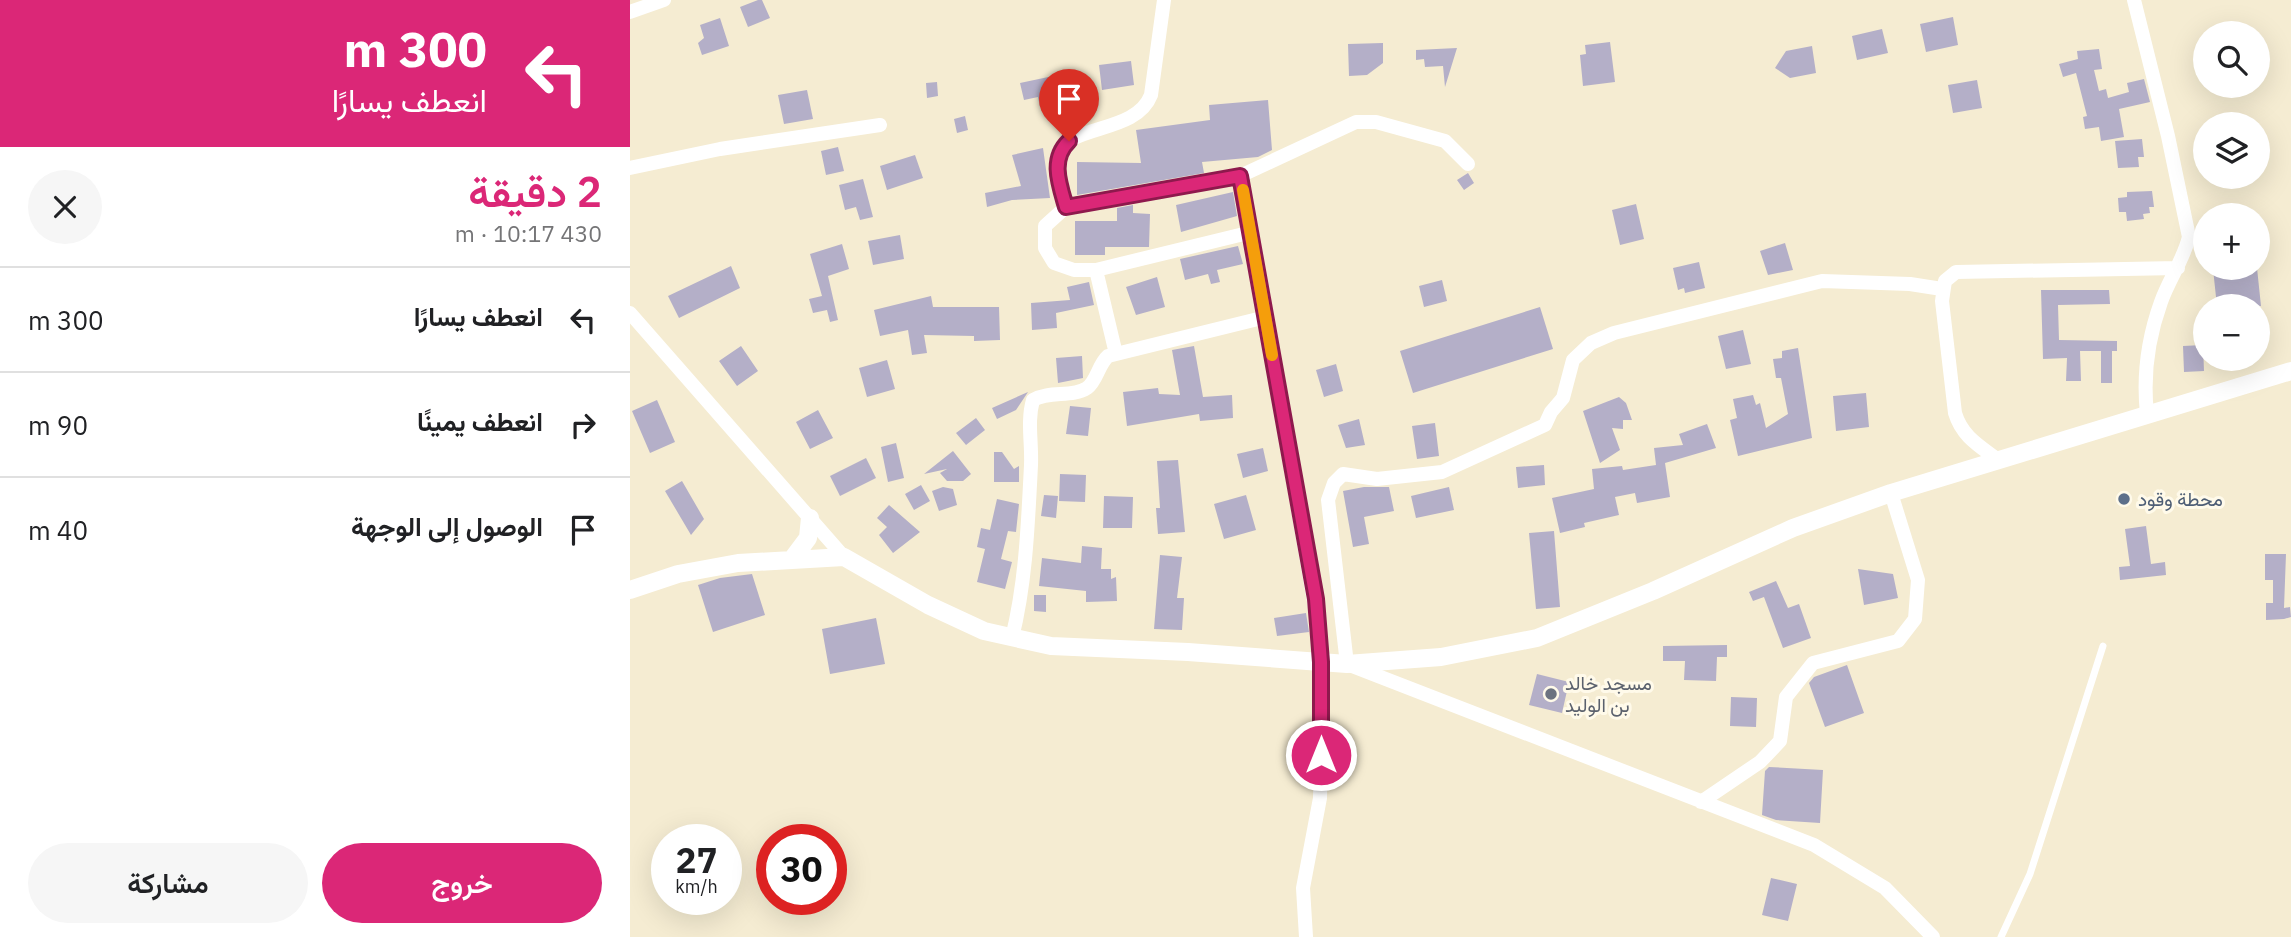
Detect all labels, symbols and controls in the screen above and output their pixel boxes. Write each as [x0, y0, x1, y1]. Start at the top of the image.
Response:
text: 300 m [343, 17, 487, 80]
map controls [2193, 21, 2270, 371]
button: search [2193, 21, 2270, 98]
icon: left [511, 28, 602, 119]
pin [1039, 69, 1099, 141]
text: انعطف يسارًا [332, 79, 487, 121]
icon: arrive [1050, 80, 1088, 118]
button: layers [2193, 112, 2270, 189]
text: 2 دقيقة [468, 164, 602, 219]
button: close [28, 170, 102, 244]
button: + [2193, 203, 2270, 280]
text: 430 m · 10:17 [455, 218, 602, 248]
button: − [2193, 294, 2270, 371]
text: انعطف يسارًا [414, 299, 543, 333]
icon: left [564, 301, 602, 339]
text: 300 m [28, 303, 104, 337]
text: انعطف يمينًا [417, 404, 543, 438]
icon: right [564, 406, 602, 444]
text: 90 m [28, 408, 88, 442]
place label: محطة وقود [2138, 487, 2223, 511]
marker: محطة وقود [2116, 491, 2132, 507]
text: الوصول إلى الوجهة [351, 509, 543, 543]
icon: arrive [564, 511, 602, 549]
text: 40 m [28, 513, 88, 547]
place label: مسجد خالد بن الوليد [1565, 671, 1652, 717]
marker: مسجد خالد بن الوليد [1543, 686, 1559, 702]
position arrow [1284, 718, 1358, 792]
speed limit sign: 30 [756, 824, 847, 915]
text: 27 [675, 837, 718, 883]
button: مشاركة [28, 843, 308, 923]
button: خروج [322, 843, 602, 923]
text: km/h [675, 875, 718, 898]

